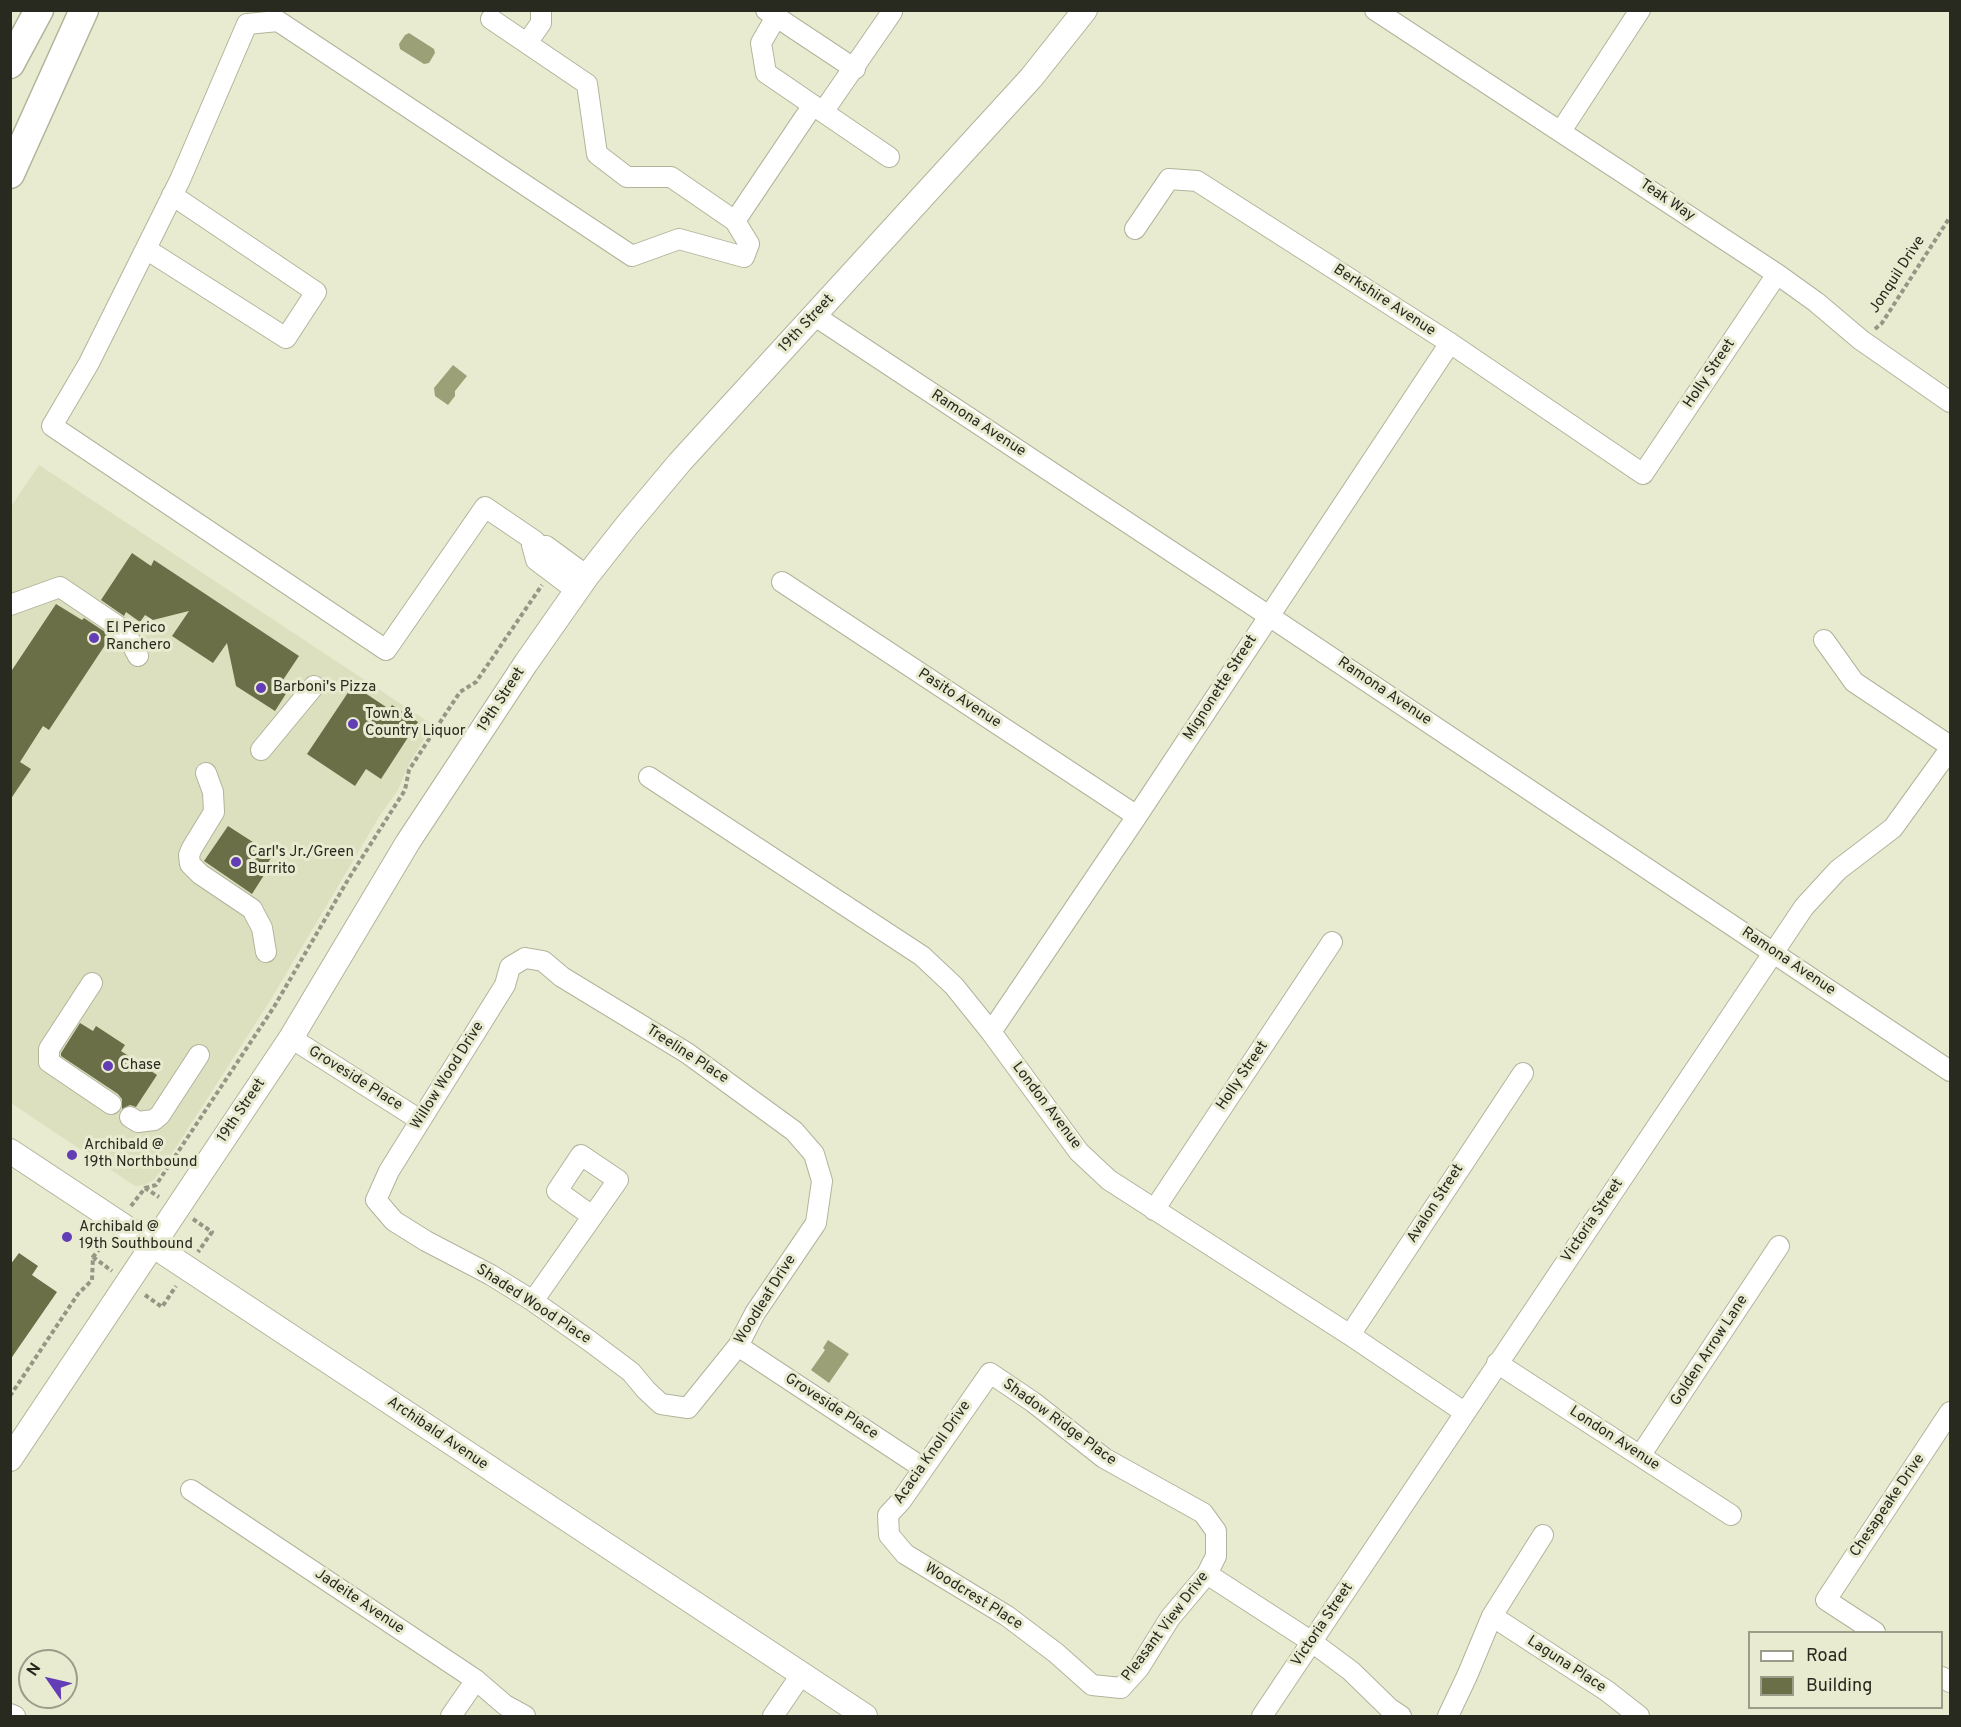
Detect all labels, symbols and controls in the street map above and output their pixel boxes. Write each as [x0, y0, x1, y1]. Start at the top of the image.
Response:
street label: Teak Way [1636, 176, 1698, 226]
street label: Jonquil Drive [1866, 233, 1930, 317]
street label: Berkshire Avenue [1330, 261, 1438, 341]
street label: 19th Street [775, 291, 839, 357]
street label: Holly Street [1680, 336, 1740, 412]
street label: Ramona Avenue [927, 387, 1029, 461]
place label: El Perico Ranchero [106, 620, 171, 655]
marker: El Perico Ranchero [87, 631, 101, 645]
street label: Mignonette Street [1180, 632, 1262, 744]
street label: Ramona Avenue [1334, 654, 1434, 730]
street label: 19th Street [475, 664, 529, 736]
street label: Pasito Avenue [914, 665, 1004, 733]
place label: Barboni's Pizza [273, 679, 376, 697]
marker: Barboni's Pizza [254, 681, 268, 695]
place label: Town & Country Liquor [365, 706, 466, 741]
marker: Town & Country Liquor [346, 717, 360, 731]
place label: Carl's Jr./Green Burrito [248, 844, 354, 879]
marker: Carl's Jr./Green Burrito [229, 855, 243, 869]
street label: Ramona Avenue [1738, 924, 1838, 1000]
street label: Willow Wood Drive [408, 1019, 488, 1133]
street label: Treeline Place [642, 1022, 732, 1088]
street label: Holly Street [1213, 1038, 1273, 1114]
street label: Groveside Place [305, 1043, 405, 1115]
place label: Chase [120, 1057, 161, 1075]
marker: Chase [101, 1059, 115, 1073]
street label: London Avenue [1007, 1059, 1085, 1153]
street label: 19th Street [214, 1076, 270, 1146]
place label: Archibald @ 19th Northbound [84, 1137, 197, 1172]
marker: Archibald @ 19th Northbound [65, 1148, 79, 1162]
street label: Avalon Street [1404, 1161, 1468, 1247]
street label: Victoria Street [1558, 1176, 1628, 1266]
place label: Archibald @ 19th Southbound [79, 1219, 193, 1254]
marker: Archibald @ 19th Southbound [60, 1230, 74, 1244]
street label: Woodleaf Drive [731, 1252, 801, 1348]
street label: Shaded Wood Place [472, 1261, 594, 1349]
street label: Golden Arrow Lane [1668, 1292, 1752, 1410]
street label: Groveside Place [781, 1370, 881, 1444]
street label: Shadow Ridge Place [999, 1376, 1119, 1470]
street label: Archibald Avenue [383, 1394, 491, 1474]
street label: Acacia Knoll Drive [891, 1398, 975, 1508]
street label: London Avenue [1565, 1403, 1663, 1475]
street label: Chesapeake Drive [1847, 1451, 1929, 1561]
street label: Woodcrest Place [921, 1560, 1025, 1634]
street label: Jadeite Avenue [311, 1565, 407, 1639]
street label: Pleasant View Drive [1119, 1568, 1213, 1686]
street label: Victoria Street [1288, 1580, 1358, 1670]
legend [1748, 1631, 1943, 1709]
street label: Laguna Place [1523, 1633, 1609, 1697]
text: Road [1806, 1645, 1848, 1668]
north arrow [18, 1649, 78, 1709]
text: N [23, 1660, 46, 1680]
text: Building [1806, 1675, 1872, 1698]

